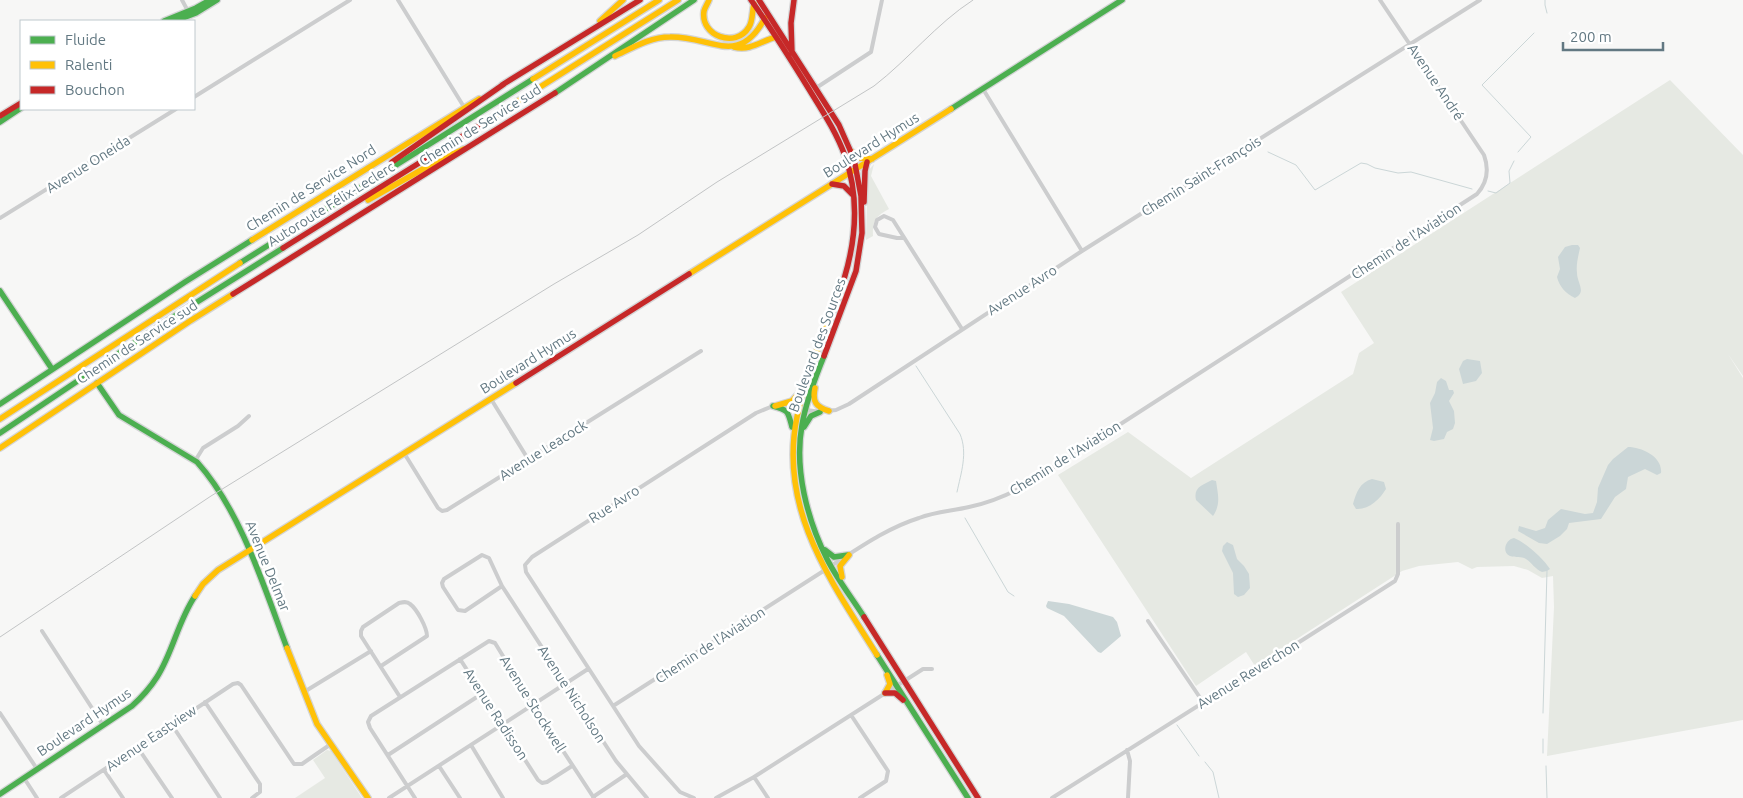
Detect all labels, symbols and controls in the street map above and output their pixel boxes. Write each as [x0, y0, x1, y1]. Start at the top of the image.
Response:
legend [20, 20, 195, 110]
scale bar [1563, 20, 1663, 52]
text: 200 m [1570, 28, 1612, 45]
text: Fluide [65, 31, 106, 48]
street label: Avenue André [1405, 41, 1467, 123]
text: Ralenti [65, 56, 112, 73]
text: Bouchon [65, 81, 125, 98]
street label: Chemin de Service sud [416, 81, 544, 169]
street label: Boulevard Hymus [820, 109, 922, 181]
street label: Avenue Oneida [43, 132, 133, 196]
street label: Chemin Saint-François [1138, 133, 1264, 219]
street label: Chemin de Service Nord [243, 141, 379, 235]
street label: Autoroute Félix-Leclerc [265, 158, 398, 250]
street label: Chemin de l'Aviation [1348, 200, 1464, 282]
street label: Avenue Avro [984, 262, 1060, 318]
street label: Boulevard des Sources [785, 276, 849, 414]
street label: Chemin de Service sud [74, 297, 200, 387]
street label: Boulevard Hymus [477, 325, 579, 397]
street label: Avenue Leacock [496, 417, 590, 483]
street label: Chemin de l'Aviation [1007, 417, 1123, 499]
street label: Rue Avro [586, 482, 642, 526]
street label: Avenue Delmar [243, 518, 294, 614]
street label: Chemin de l'Aviation [652, 604, 768, 686]
street label: Avenue Reverchon [1194, 636, 1302, 712]
street label: Avenue Nicholson [535, 643, 609, 745]
street label: Avenue Stockwell [497, 653, 569, 756]
street label: Avenue Radisson [460, 665, 532, 763]
street label: Boulevard Hymus [34, 685, 134, 759]
street label: Avenue Eastview [103, 702, 199, 774]

